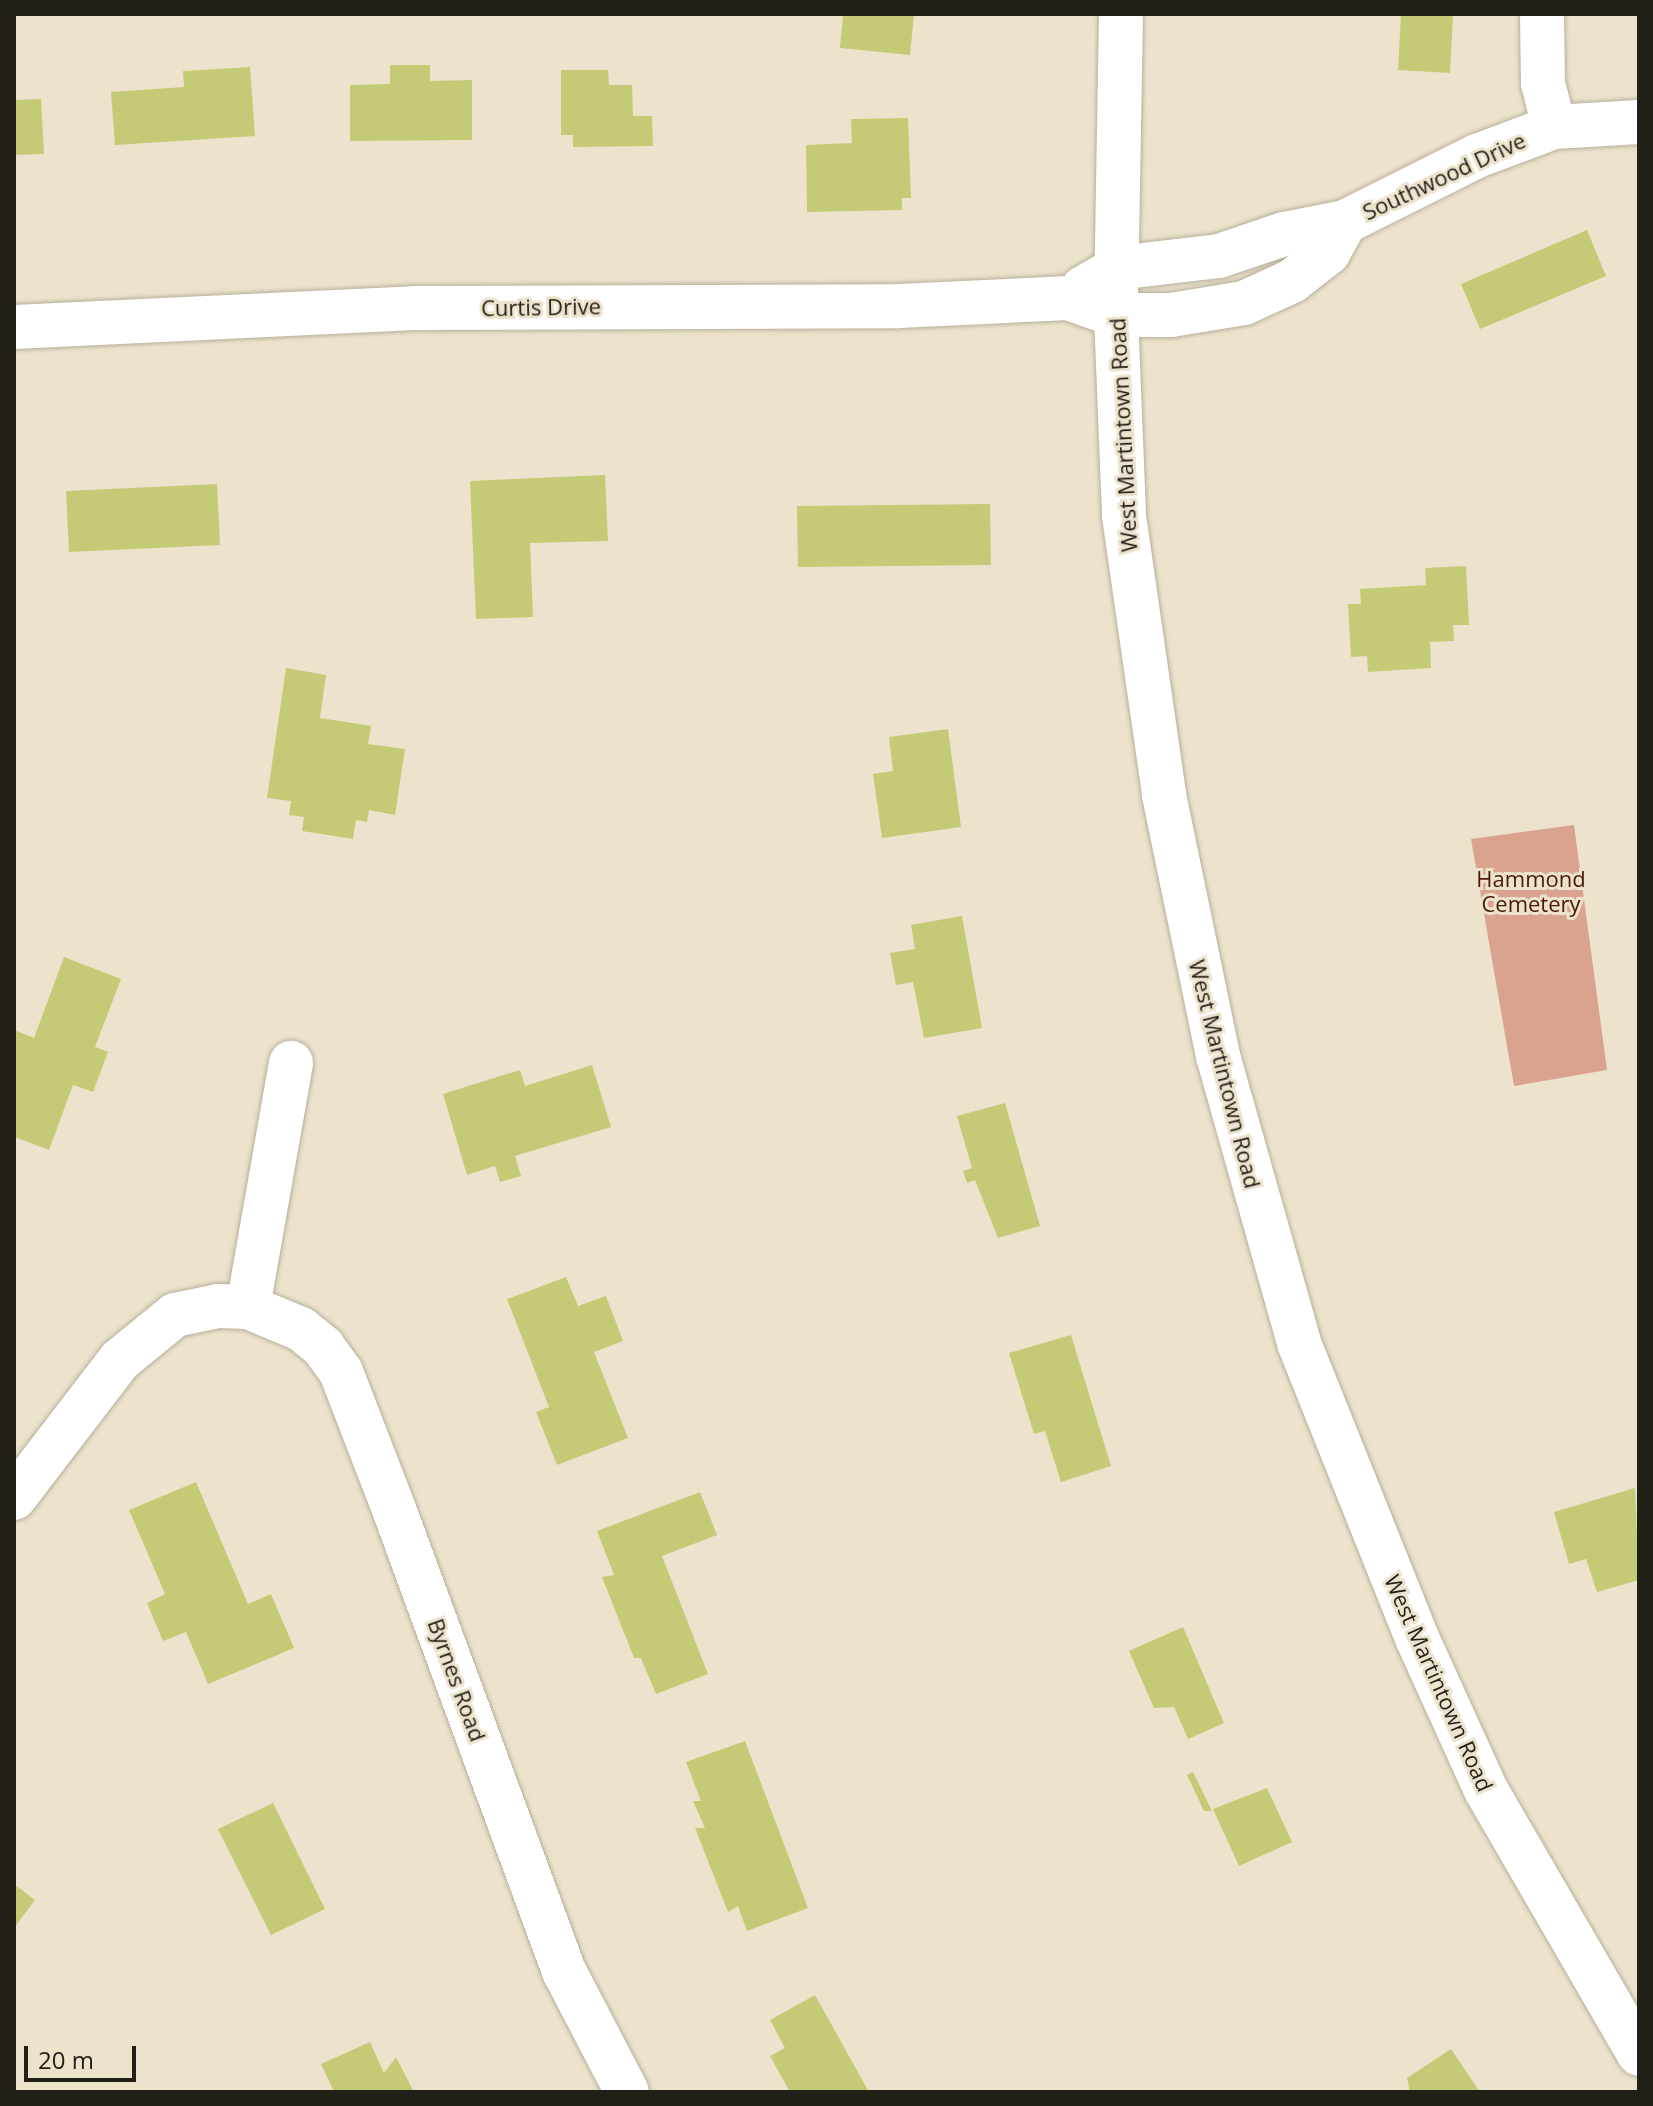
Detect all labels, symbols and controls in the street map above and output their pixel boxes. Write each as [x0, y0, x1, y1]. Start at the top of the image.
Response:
street label: Southwood Drive [1358, 127, 1530, 225]
street label: Curtis Drive [481, 293, 601, 321]
street label: West Martintown Road [1104, 317, 1142, 553]
park label: Hammond Cemetery [1476, 865, 1586, 916]
street label: West Martintown Road [1184, 957, 1266, 1191]
street label: West Martintown Road [1379, 1571, 1499, 1795]
street label: Byrnes Road [423, 1615, 491, 1745]
scale bar [28, 2030, 140, 2080]
text: 20 m [38, 2043, 94, 2076]

